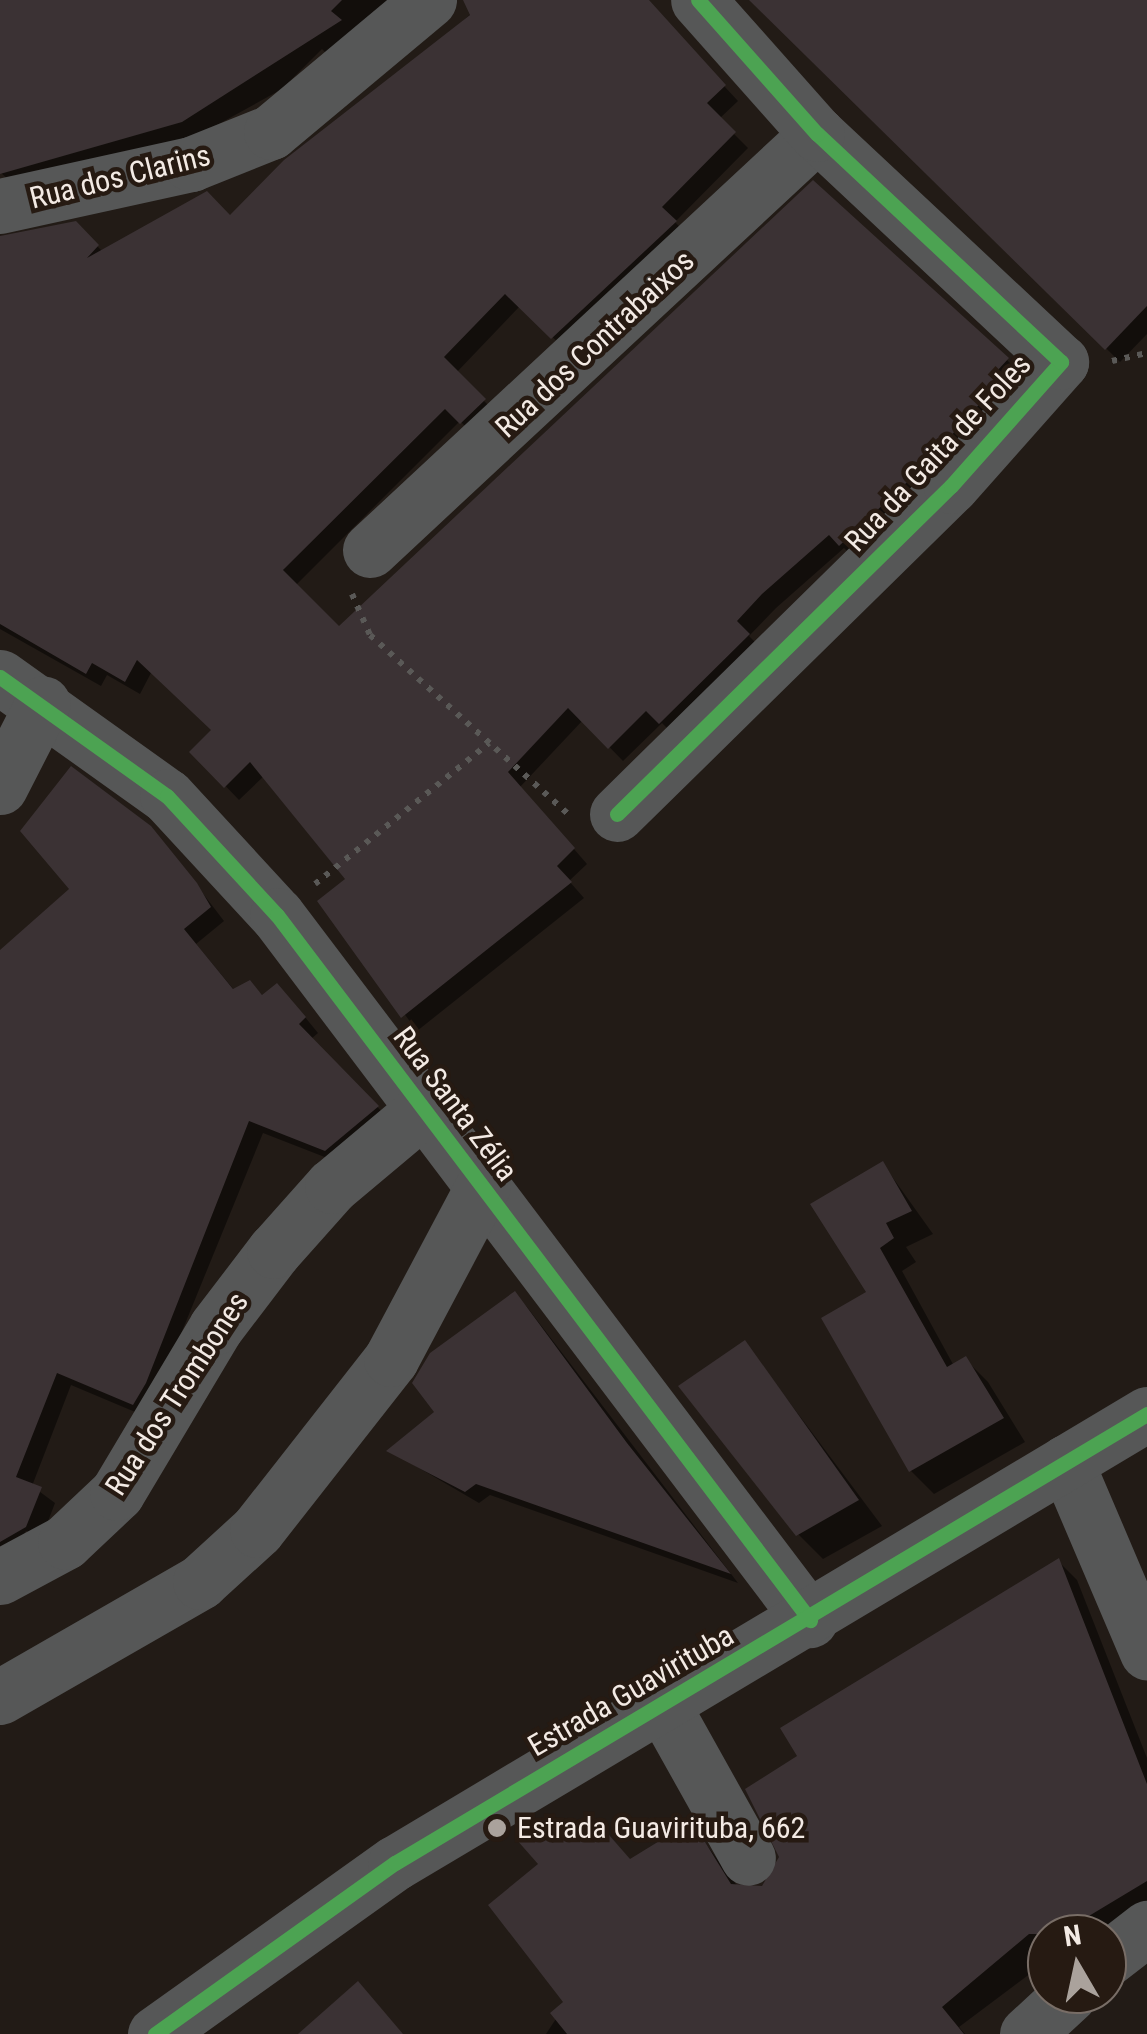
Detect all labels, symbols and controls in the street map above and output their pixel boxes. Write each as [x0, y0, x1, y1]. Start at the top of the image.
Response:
street label: Rua dos Clarins [26, 137, 214, 217]
street label: Rua dos Contrabaixos [488, 243, 702, 445]
street label: Rua da Gaita de Foles [837, 347, 1039, 559]
street label: Rua Santa Zélia [385, 1020, 525, 1188]
street label: Rua dos Trombones [98, 1286, 256, 1502]
street label: Estrada Guavirituba [522, 1618, 740, 1764]
place label: Estrada Guavirituba, 662 [517, 1810, 805, 1846]
marker: Estrada Guavirituba, 662 [486, 1817, 508, 1839]
north arrow [1027, 1914, 1127, 2014]
text: N [1061, 1918, 1084, 1953]

